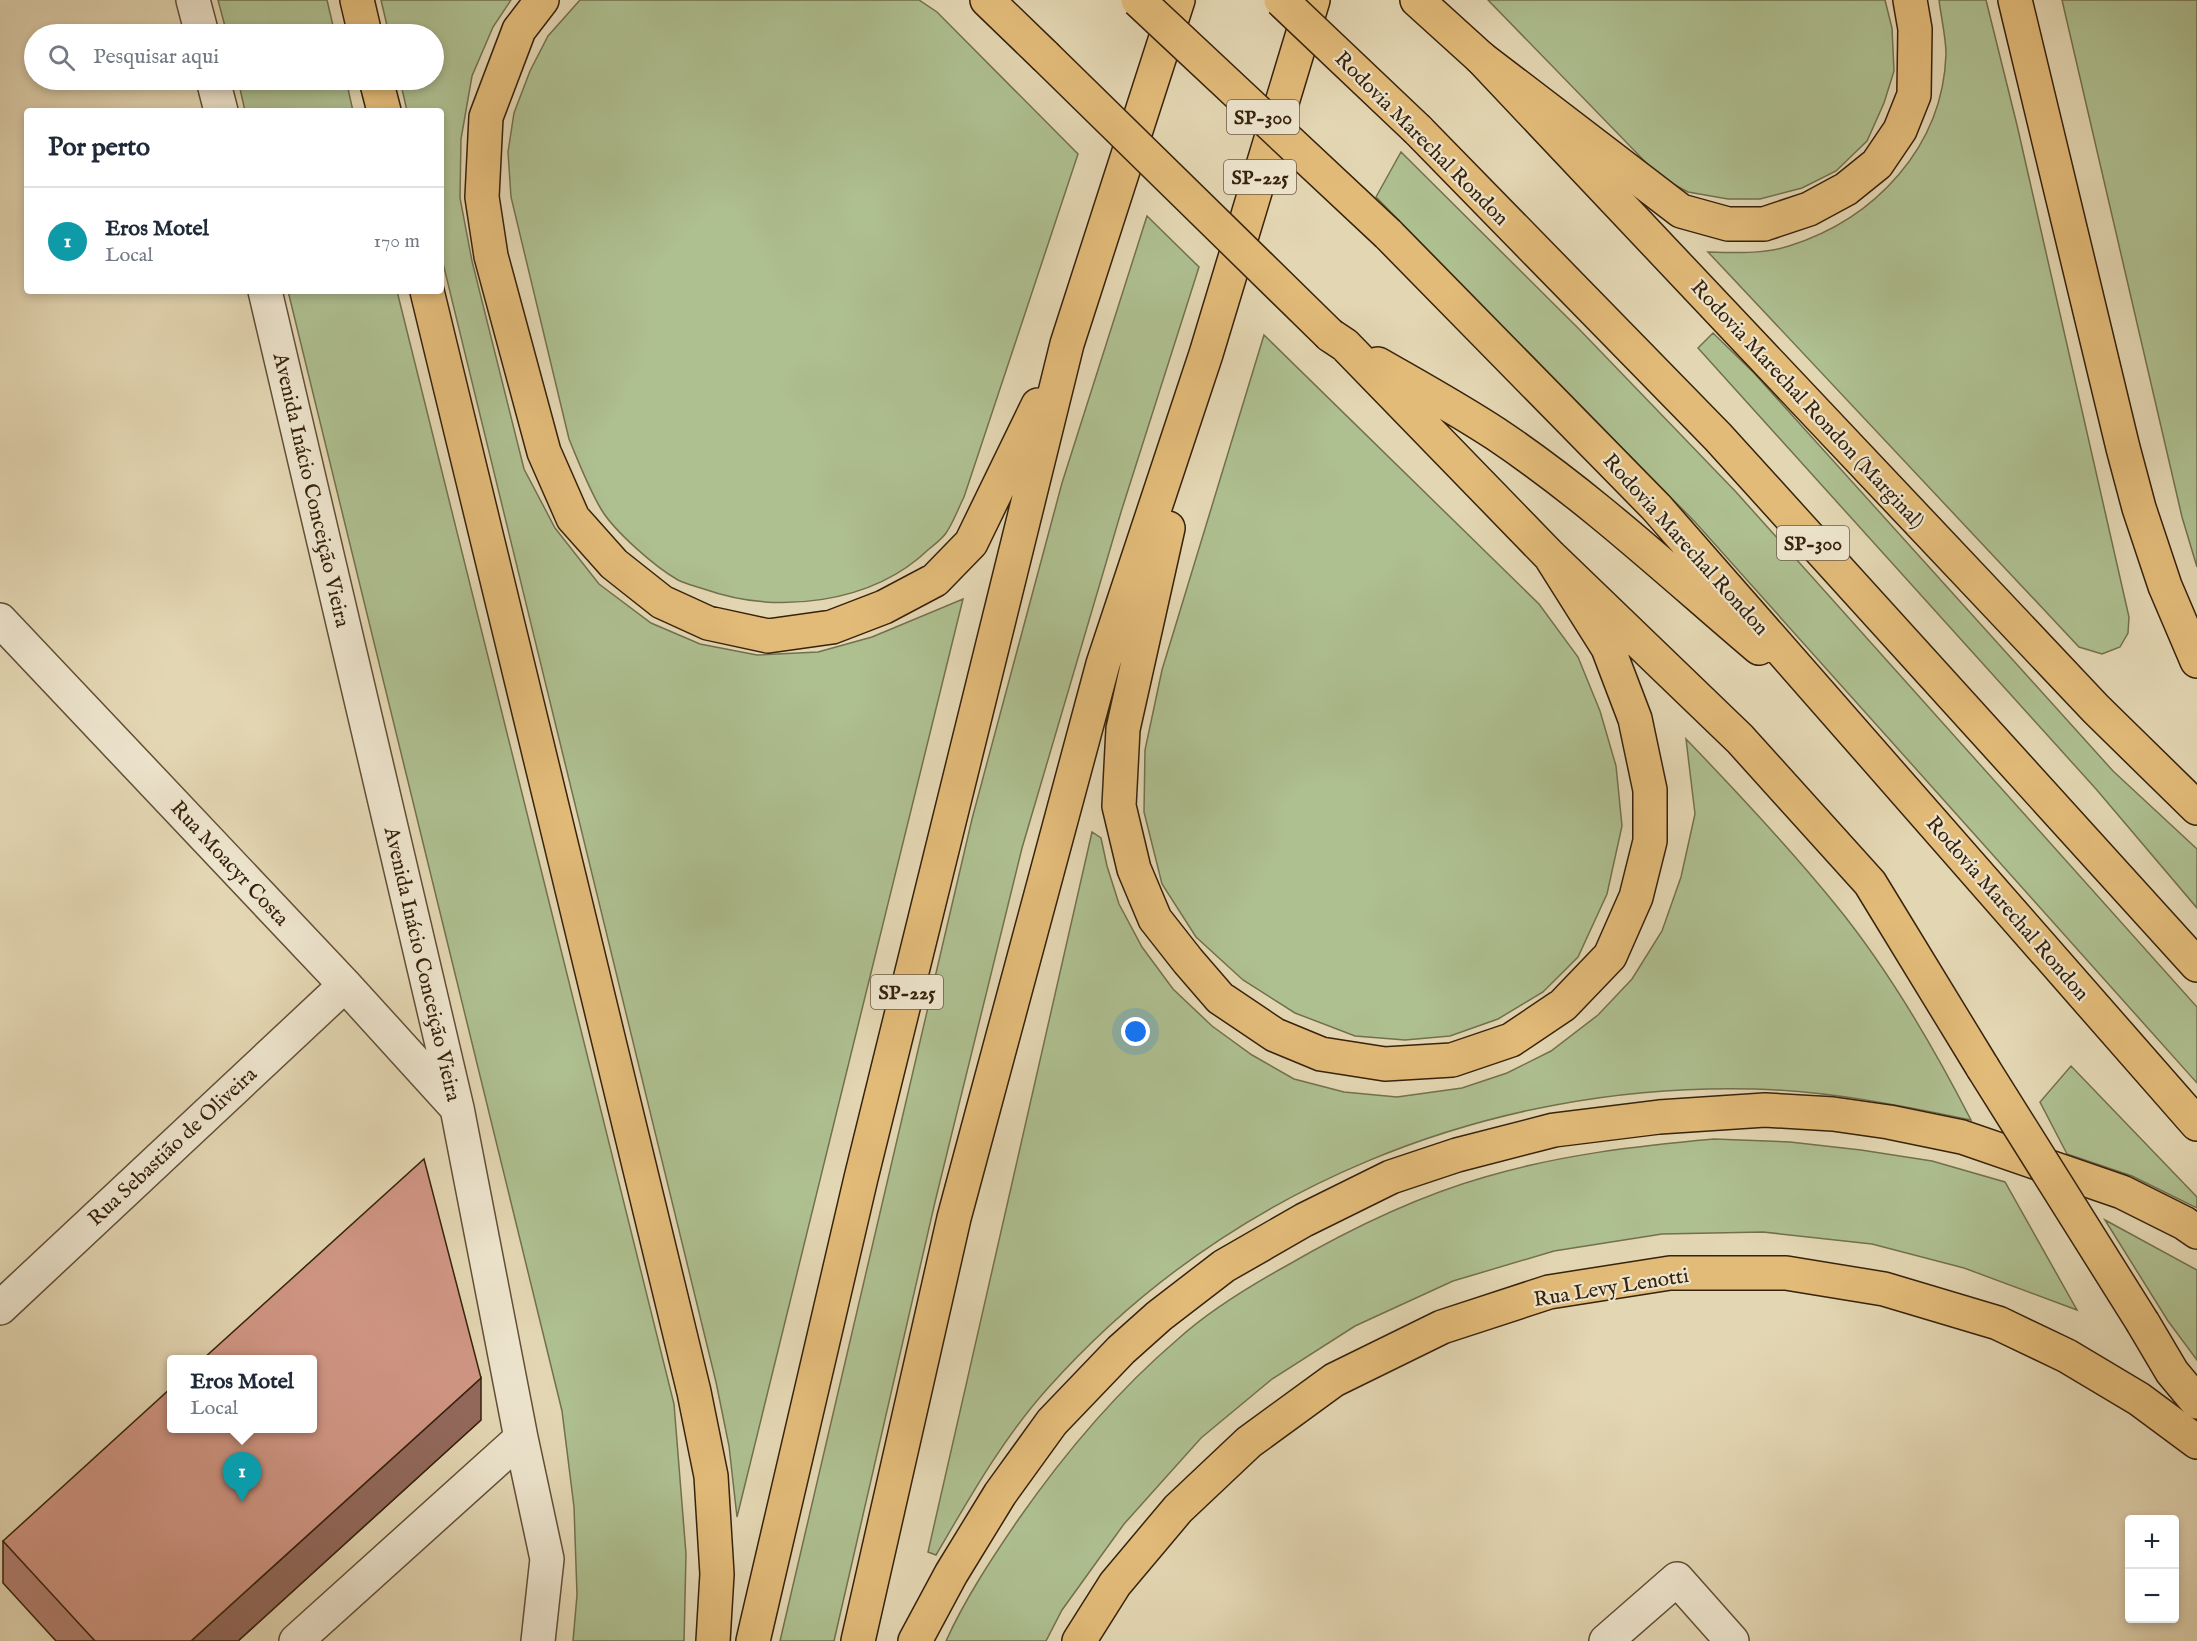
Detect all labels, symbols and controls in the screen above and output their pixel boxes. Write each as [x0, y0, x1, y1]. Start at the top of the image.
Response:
search box [24, 24, 444, 90]
icon: search [45, 41, 78, 74]
text: Pesquisar aqui [93, 43, 219, 71]
street label: Rodovia Marechal Rondon [1328, 46, 1514, 232]
road number: SP-300 [1227, 100, 1299, 134]
text: Por perto [48, 131, 150, 164]
road number: SP-225 [1224, 160, 1296, 194]
text: Eros Motel [105, 215, 209, 243]
text: 1 [64, 229, 71, 254]
text: 170 m [374, 229, 420, 254]
text: Local [105, 243, 153, 268]
street label: Rodovia Marechal Rondon (Marginal) [1684, 275, 1930, 535]
street label: Avenida Inácio Conceição Vieira [266, 350, 355, 631]
street label: Rodovia Marechal Rondon [1596, 448, 1774, 642]
road number: SP-300 [1777, 526, 1849, 560]
street label: Rua Moacyr Costa [164, 796, 295, 933]
street label: Rodovia Marechal Rondon [1919, 811, 2094, 1007]
street label: Avenida Inácio Conceição Vieira [377, 824, 466, 1105]
road number: SP-225 [871, 975, 943, 1009]
your location [1121, 1017, 1150, 1046]
street label: Rua Sebastião de Oliveira [83, 1061, 264, 1233]
street label: Rua Levy Lenotti [1532, 1263, 1691, 1314]
popup [167, 1355, 317, 1433]
text: Eros Motel [190, 1368, 294, 1396]
text: Local [190, 1396, 238, 1421]
pin: 1 [222, 1452, 262, 1502]
map controls [2125, 1515, 2179, 1623]
button: + [2125, 1515, 2179, 1569]
button: − [2125, 1569, 2179, 1623]

